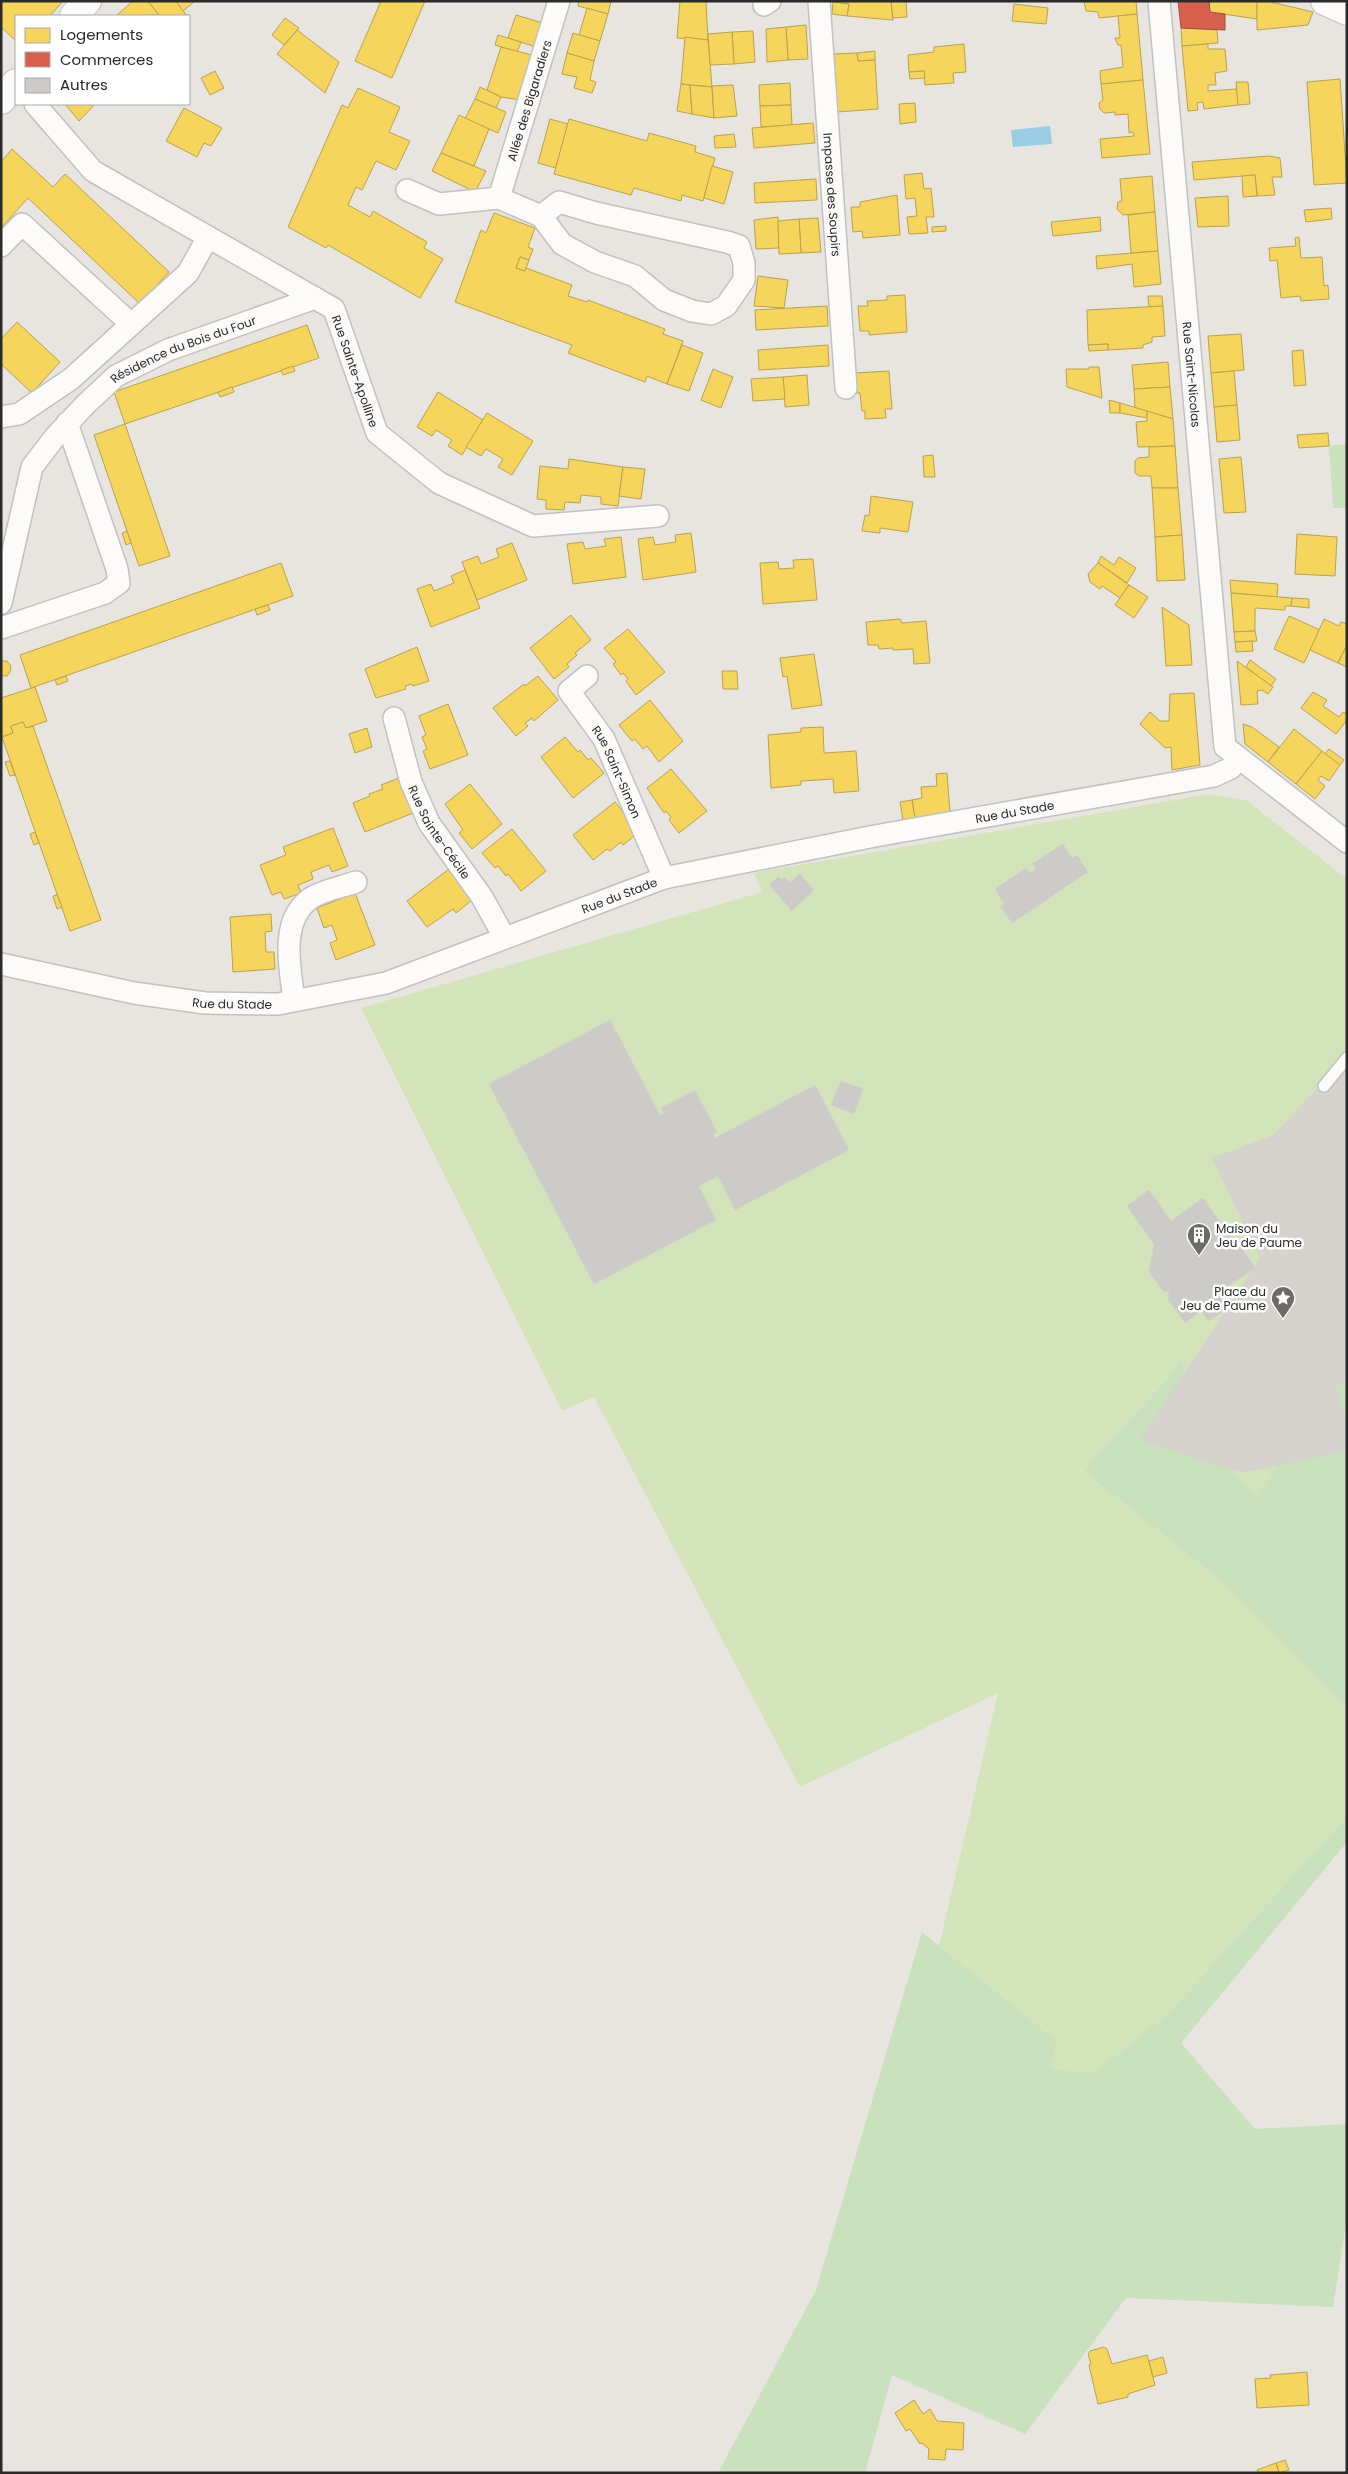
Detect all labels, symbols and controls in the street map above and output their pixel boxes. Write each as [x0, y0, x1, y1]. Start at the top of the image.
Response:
legend [15, 15, 190, 105]
text: Logements [60, 24, 143, 45]
street label: Allée des Bigaradiers [502, 38, 555, 163]
text: Commerces [60, 49, 153, 70]
text: Autres [60, 74, 108, 95]
street label: Impasse des Soupirs [820, 132, 845, 257]
street label: Résidence du Bois du Four [106, 311, 259, 386]
street label: Rue Sainte-Apolline [328, 313, 383, 429]
street label: Rue Saint-Nicolas [1179, 321, 1205, 428]
street label: Rue Saint-Simon [588, 722, 646, 821]
street label: Rue Sainte-Cécile [405, 782, 475, 882]
street label: Rue du Stade [974, 796, 1055, 827]
street label: Rue du Stade [579, 873, 659, 917]
street label: Rue du Stade [191, 993, 272, 1012]
place label: Maison du Jeu de Paume [1216, 1220, 1302, 1251]
building icon: Maison du Jeu de Paume [1186, 1222, 1212, 1256]
place label: Place du Jeu de Paume [1180, 1283, 1266, 1314]
place icon: Place du Jeu de Paume [1270, 1285, 1296, 1319]

